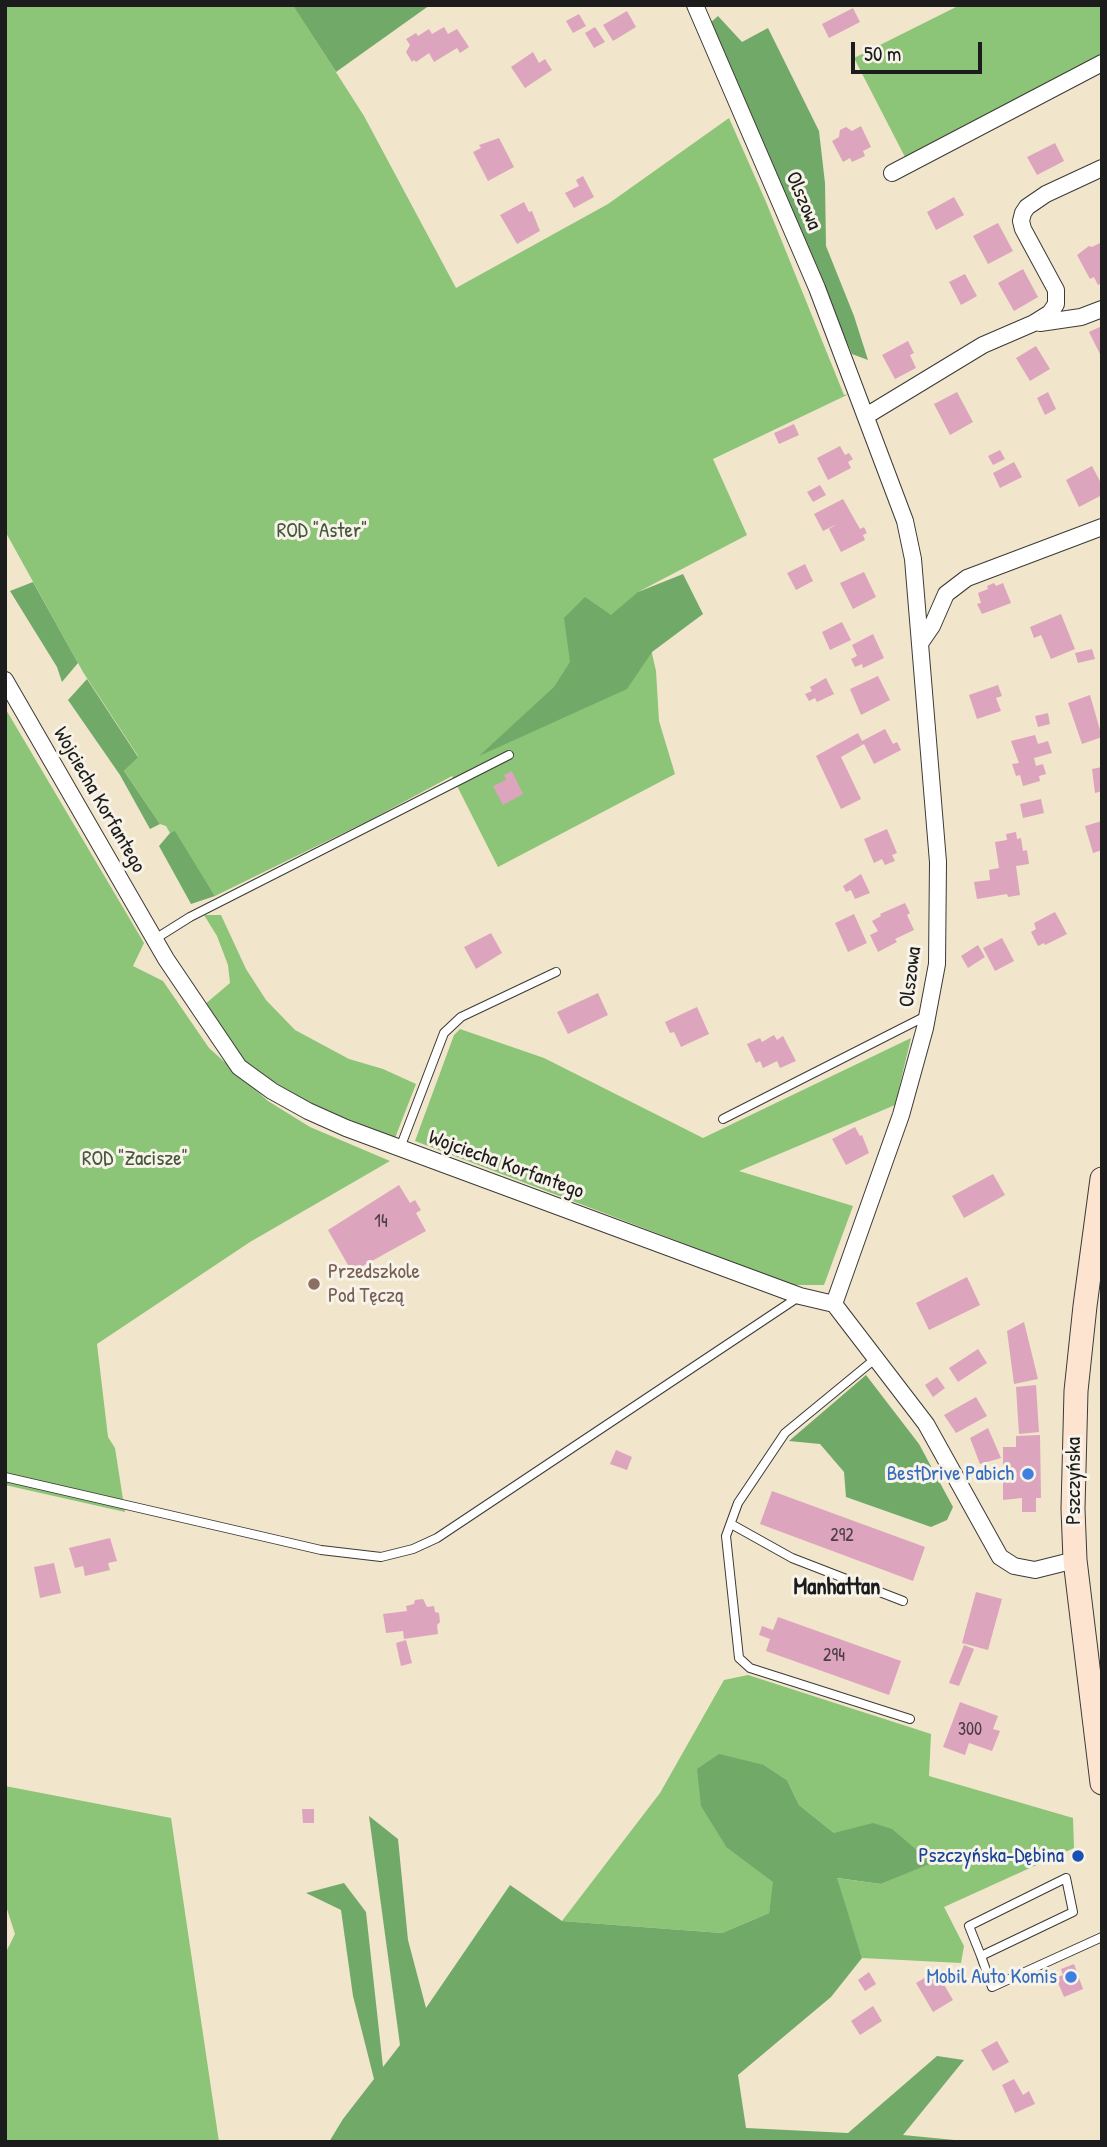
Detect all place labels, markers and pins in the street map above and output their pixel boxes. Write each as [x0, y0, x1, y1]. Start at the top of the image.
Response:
place label: Przedszkole Pod Tęczą [328, 1259, 420, 1309]
marker: Przedszkole Pod Tęczą [306, 1276, 322, 1292]
place label: BestDrive Pabich [887, 1461, 1014, 1487]
marker: BestDrive Pabich [1020, 1466, 1036, 1482]
place label: Pszczyńska-Dębina [918, 1843, 1064, 1869]
marker: Pszczyńska-Dębina [1070, 1848, 1086, 1864]
place label: Mobil Auto Komis [927, 1964, 1057, 1990]
marker: Mobil Auto Komis [1063, 1969, 1079, 1985]

